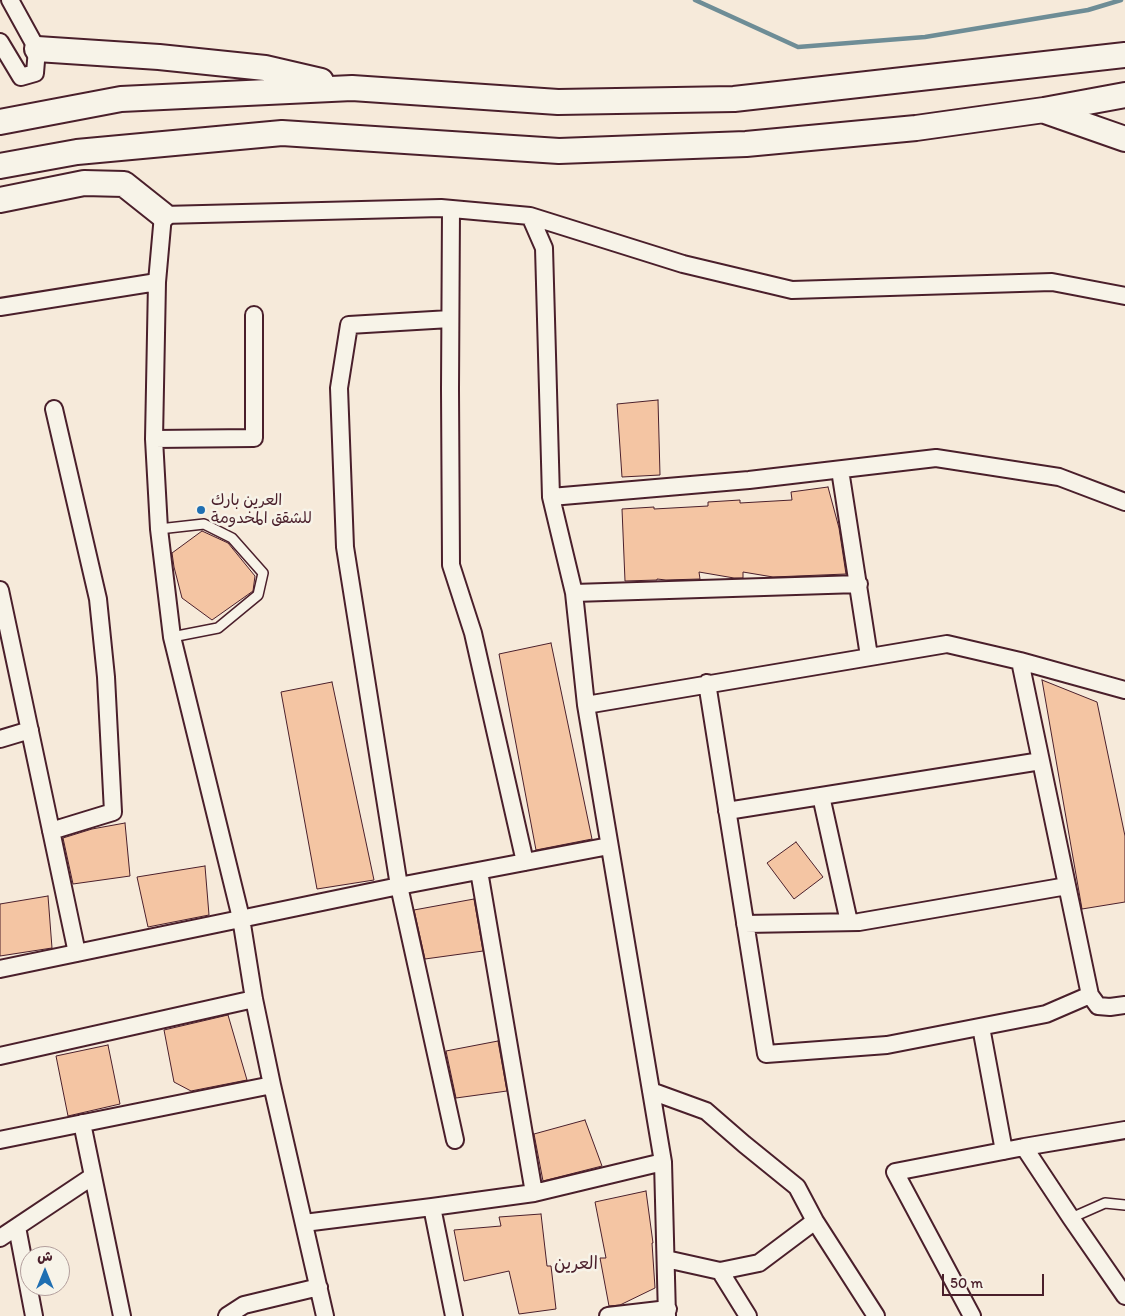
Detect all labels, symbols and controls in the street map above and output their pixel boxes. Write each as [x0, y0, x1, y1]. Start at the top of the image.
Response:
place label: العرين بارك للشقق المخدومة [211, 491, 312, 529]
marker: العرين بارك للشقق المخدومة [195, 504, 207, 516]
north arrow [20, 1246, 70, 1296]
text: ش [37, 1248, 53, 1265]
district label: العرين [554, 1253, 598, 1275]
scale bar [945, 1264, 1048, 1296]
text: 50 m [950, 1274, 983, 1292]

